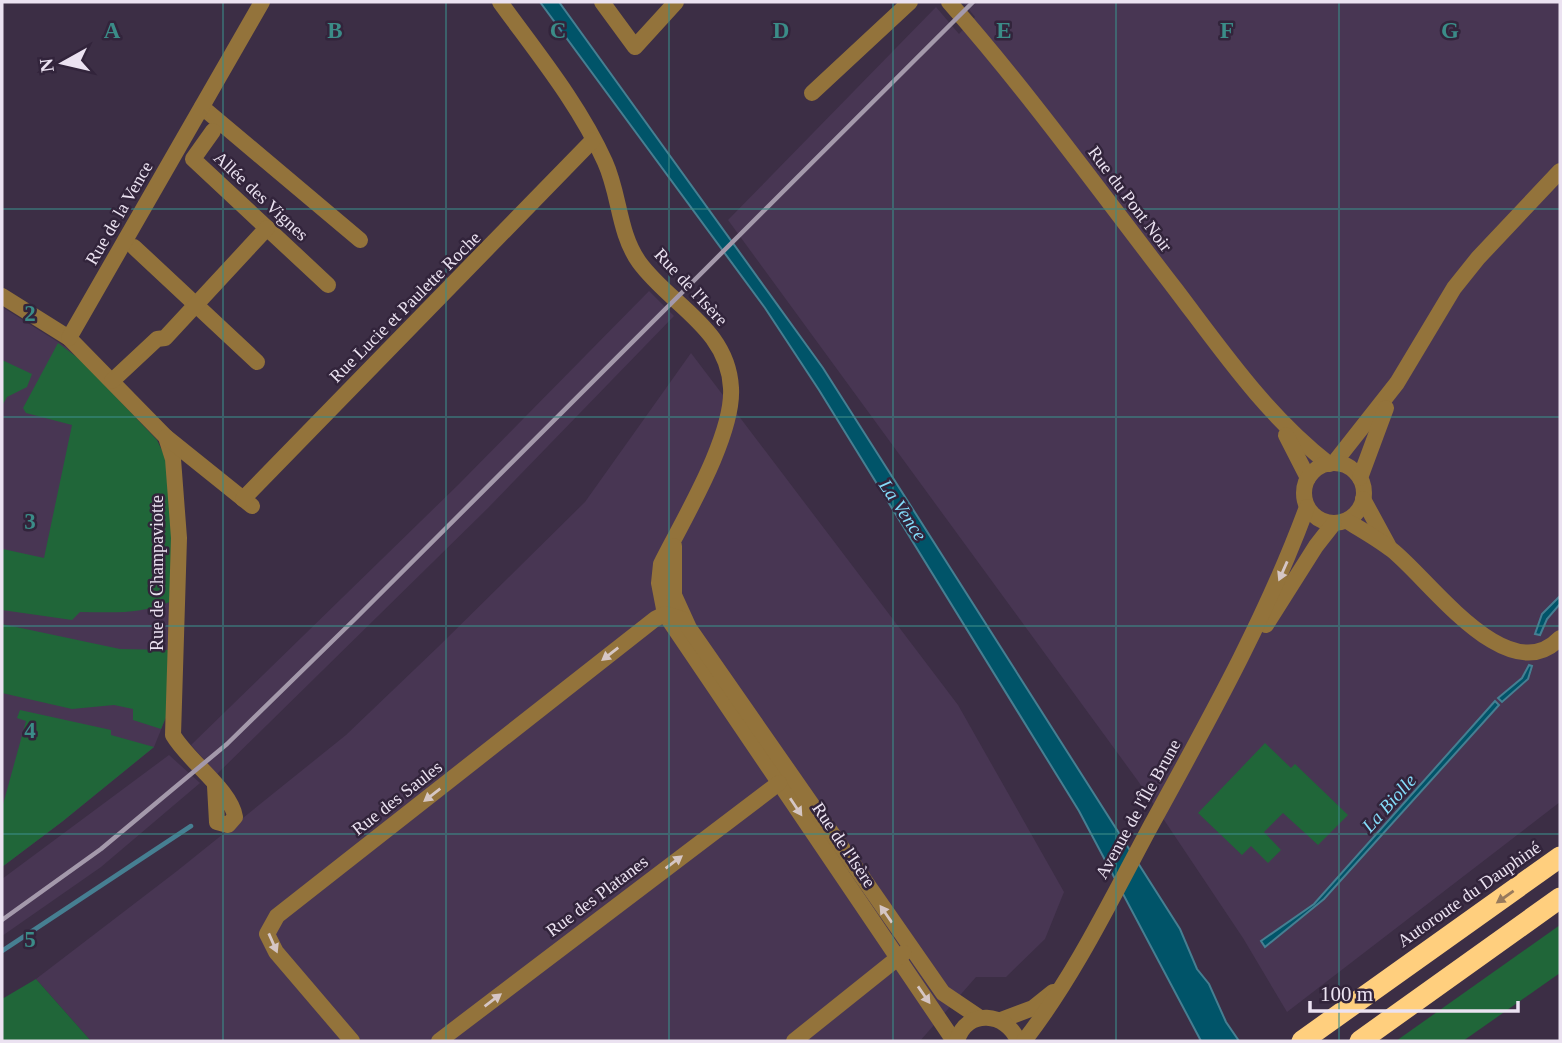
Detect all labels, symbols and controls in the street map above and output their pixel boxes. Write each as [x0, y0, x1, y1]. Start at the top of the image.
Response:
text: A [104, 18, 121, 43]
text: B [327, 18, 343, 43]
text: C [550, 18, 566, 43]
text: D [773, 18, 789, 43]
text: E [996, 18, 1012, 43]
text: F [1220, 18, 1234, 43]
text: G [1441, 18, 1459, 43]
north arrow [28, 28, 98, 98]
text: N [35, 57, 58, 74]
street label: Rue du Pont Noir [1084, 142, 1176, 256]
street label: Allée des Vignes [210, 147, 312, 245]
street label: Rue de la Vence [81, 158, 157, 268]
street label: Rue Lucie et Paulette Roche [325, 227, 485, 387]
street label: Rue de l'Isère [650, 244, 732, 330]
text: 2 [24, 301, 36, 326]
water label: La Vence [874, 475, 931, 545]
street label: Rue de Champaviotte [147, 495, 167, 651]
text: 3 [24, 509, 36, 534]
one-way arrow [1277, 561, 1289, 581]
one-way arrow [602, 647, 620, 662]
text: 4 [24, 718, 36, 743]
street label: Avenue de l'Île Brune [1090, 735, 1185, 882]
street label: Rue des Saules [348, 757, 446, 839]
water label: La Biolle [1357, 770, 1420, 837]
one-way arrow [423, 787, 441, 802]
one-way arrow [789, 798, 802, 817]
street label: Rue de l'Isère [808, 799, 880, 891]
street label: Autoroute du Dauphiné [1394, 837, 1544, 951]
street label: Rue des Platanes [542, 851, 652, 941]
one-way arrow [665, 855, 683, 869]
one-way arrow [1496, 890, 1514, 904]
one-way arrow [879, 905, 893, 923]
text: 5 [24, 927, 36, 952]
one-way arrow [267, 933, 279, 954]
scale bar [1310, 970, 1518, 1014]
text: 100 m [1320, 982, 1373, 1006]
one-way arrow [917, 986, 931, 1004]
one-way arrow [484, 992, 502, 1007]

